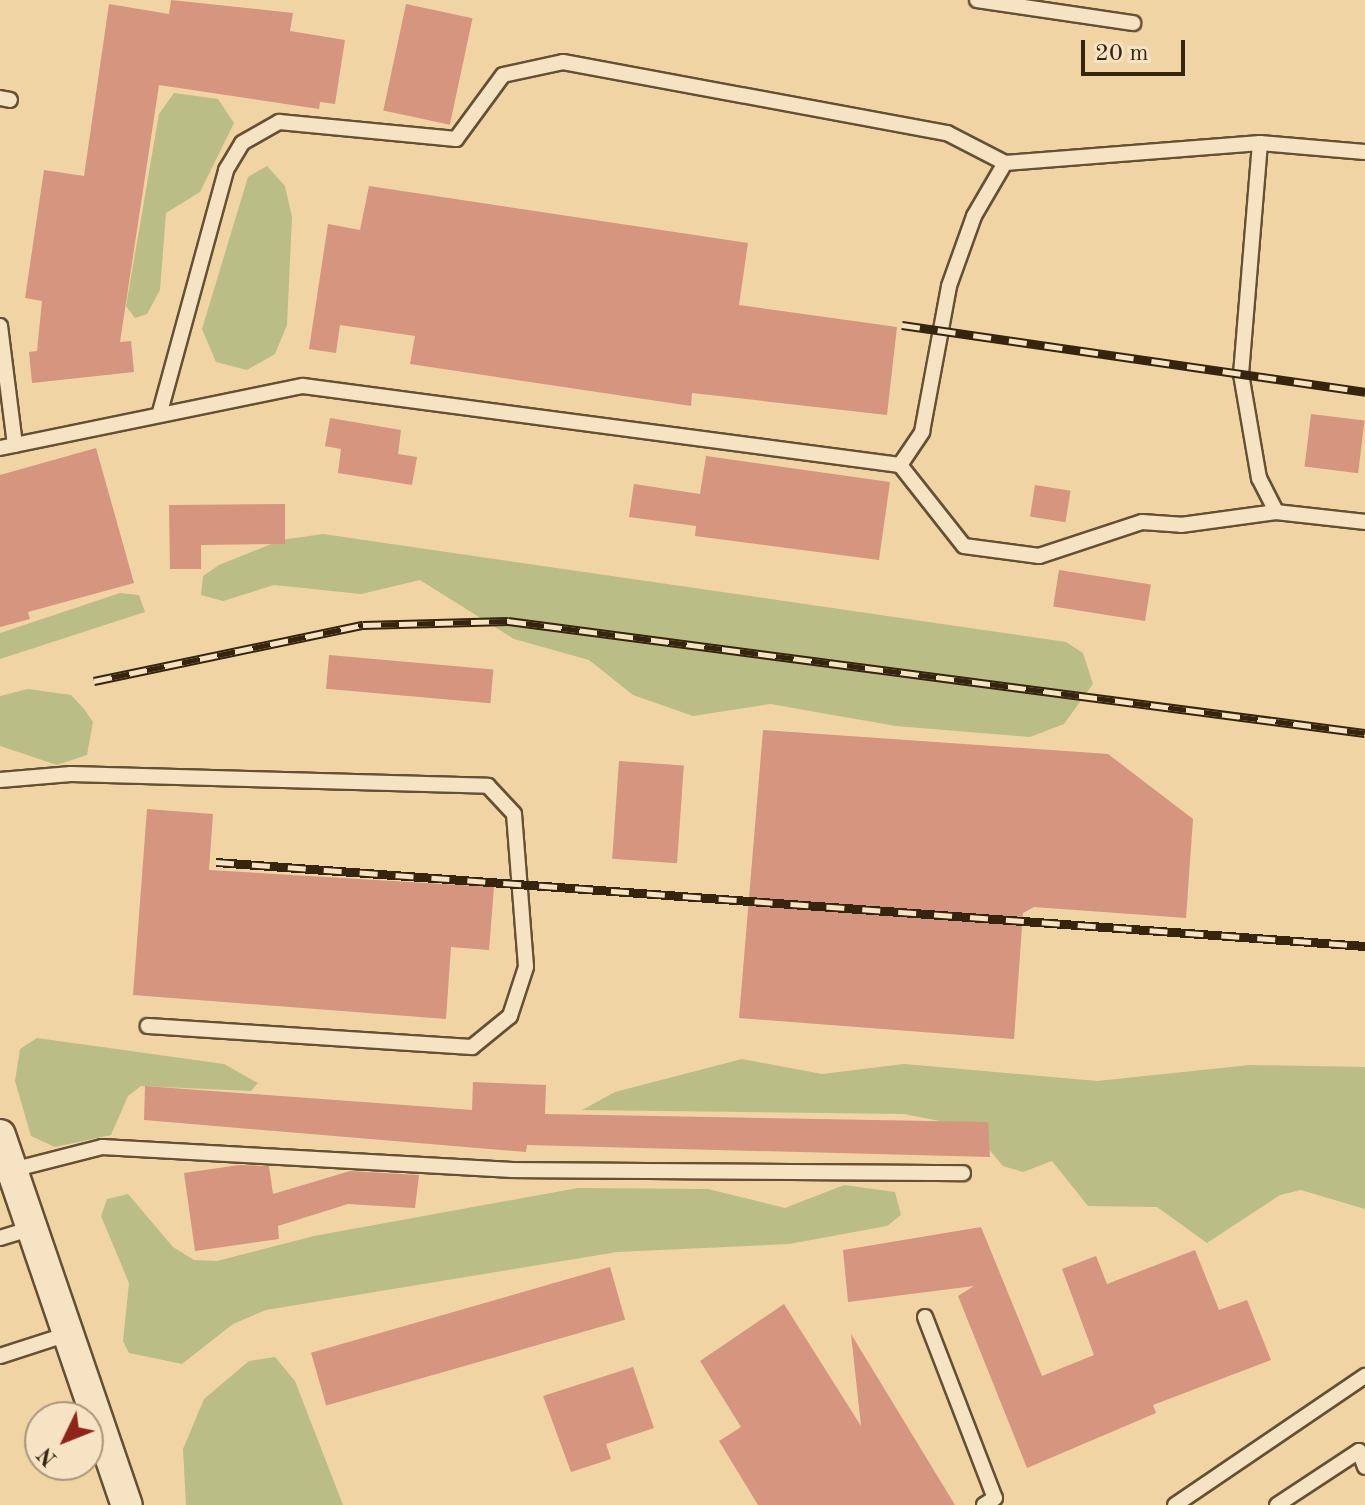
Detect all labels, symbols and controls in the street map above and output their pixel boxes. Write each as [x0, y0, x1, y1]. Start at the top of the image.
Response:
scale bar [1085, 24, 1189, 74]
text: 20 m [1095, 42, 1149, 66]
north arrow [24, 1401, 104, 1481]
text: N [34, 1442, 62, 1470]

